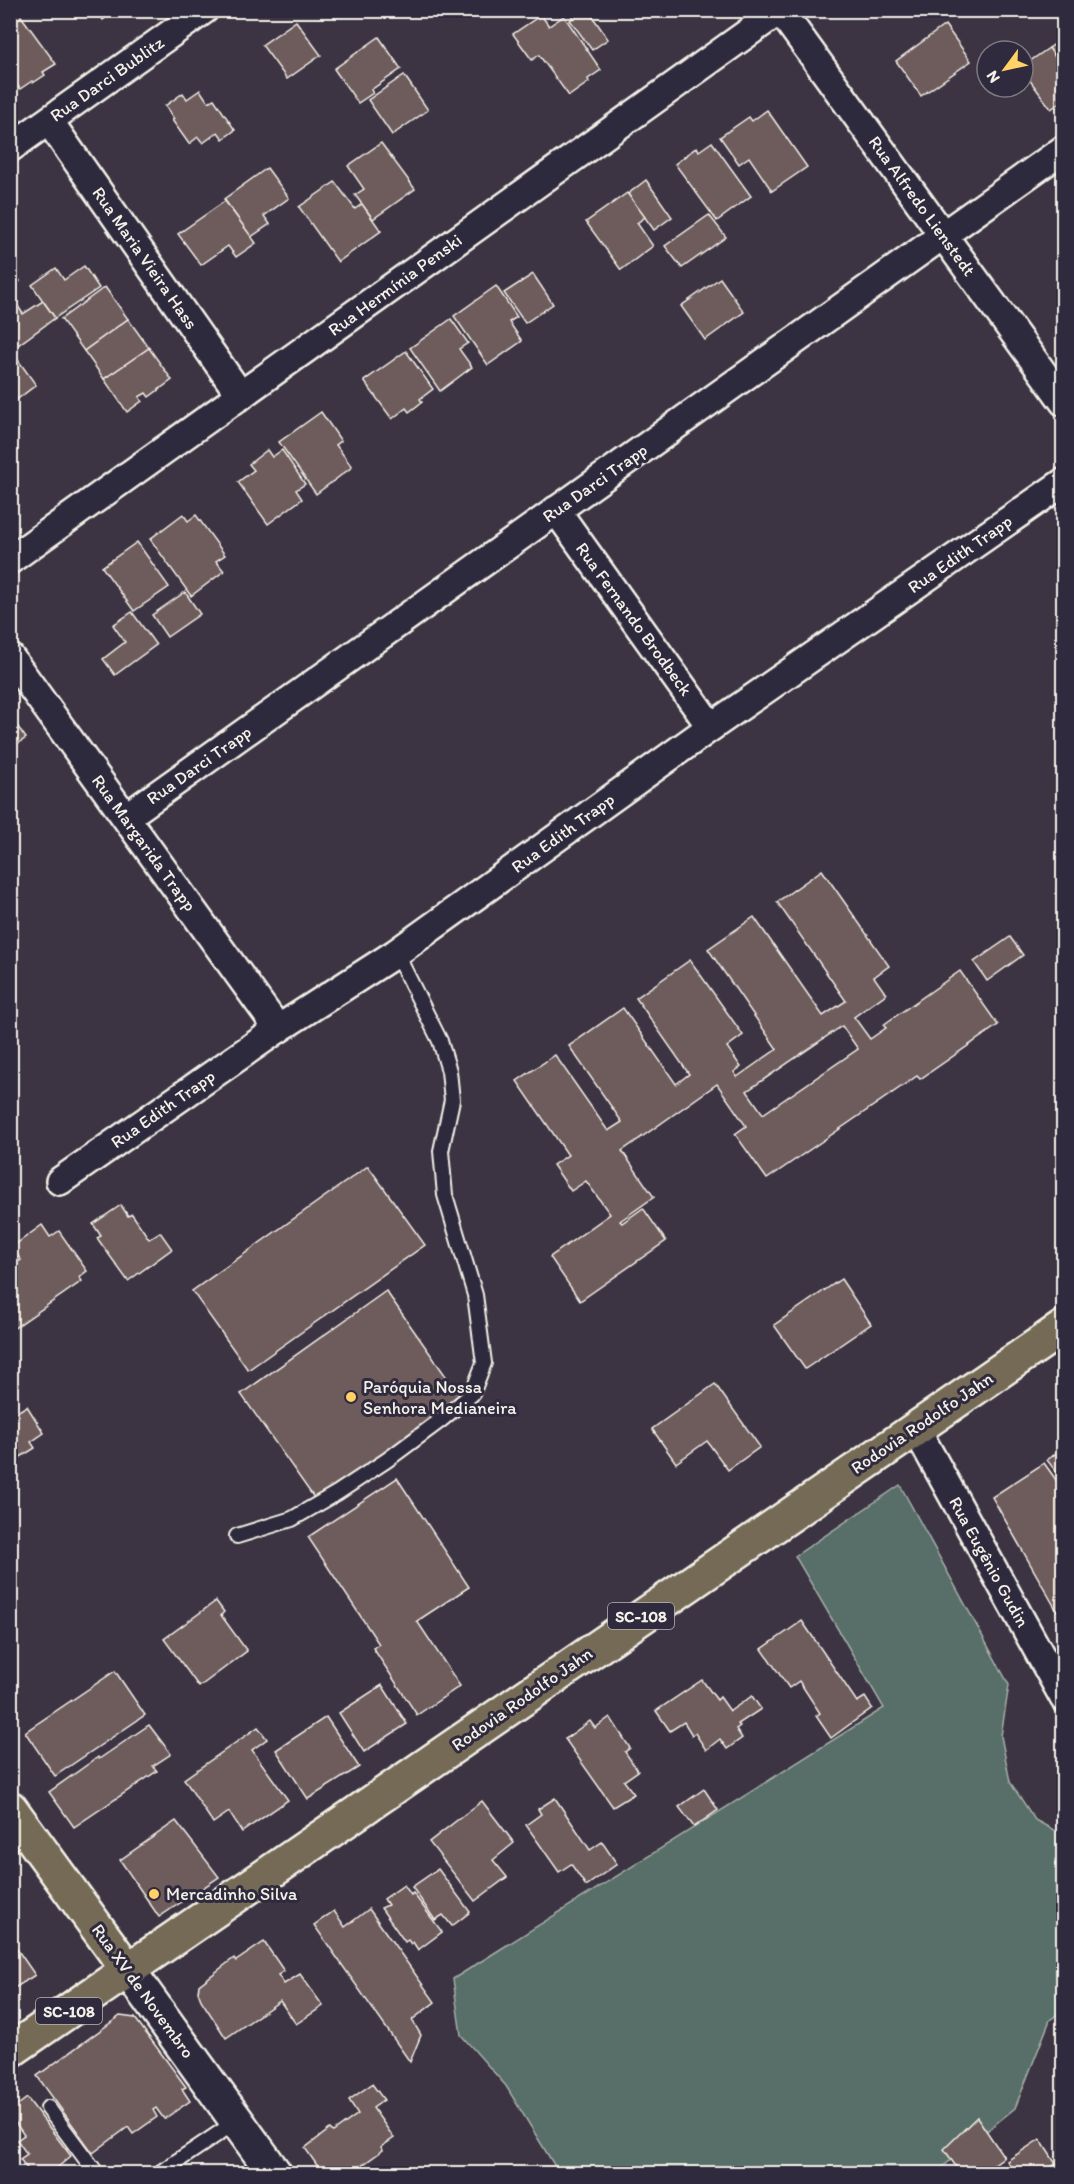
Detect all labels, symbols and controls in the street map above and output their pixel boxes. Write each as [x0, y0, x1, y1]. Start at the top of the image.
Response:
street label: Rua Darci Bublitz [46, 31, 169, 127]
north arrow [975, 39, 1035, 99]
text: N [982, 67, 1004, 87]
street label: Rua Alfredo Lienstedt [864, 132, 980, 281]
street label: Rua Maria Vieira Hass [87, 182, 203, 334]
street label: Rua Hermínia Penski [324, 229, 466, 341]
street label: Rua Darci Trapp [538, 439, 652, 527]
street label: Rua Edith Trapp [904, 510, 1016, 598]
street label: Rua Fernando Brodbeck [571, 538, 697, 700]
street label: Rua Darci Trapp [142, 721, 256, 809]
street label: Rua Margarida Trapp [87, 770, 201, 916]
street label: Rua Edith Trapp [507, 788, 619, 878]
street label: Rua Edith Trapp [107, 1065, 219, 1153]
street label: Rodovia Rodolfo Jahn [847, 1367, 997, 1479]
place label: Paróquia Nossa Senhora Medianeira [363, 1376, 517, 1419]
marker: Paróquia Nossa Senhora Medianeira [344, 1390, 358, 1404]
street label: Rua Eugênio Gudin [944, 1493, 1034, 1631]
road number: SC-108 [608, 1603, 674, 1629]
street label: Rodovia Rodolfo Jahn [447, 1642, 597, 1756]
place label: Mercadinho Silva [166, 1883, 298, 1905]
marker: Mercadinho Silva [147, 1887, 161, 1901]
street label: Rua XV de Novembro [87, 1920, 199, 2062]
road number: SC-108 [36, 1998, 102, 2024]

